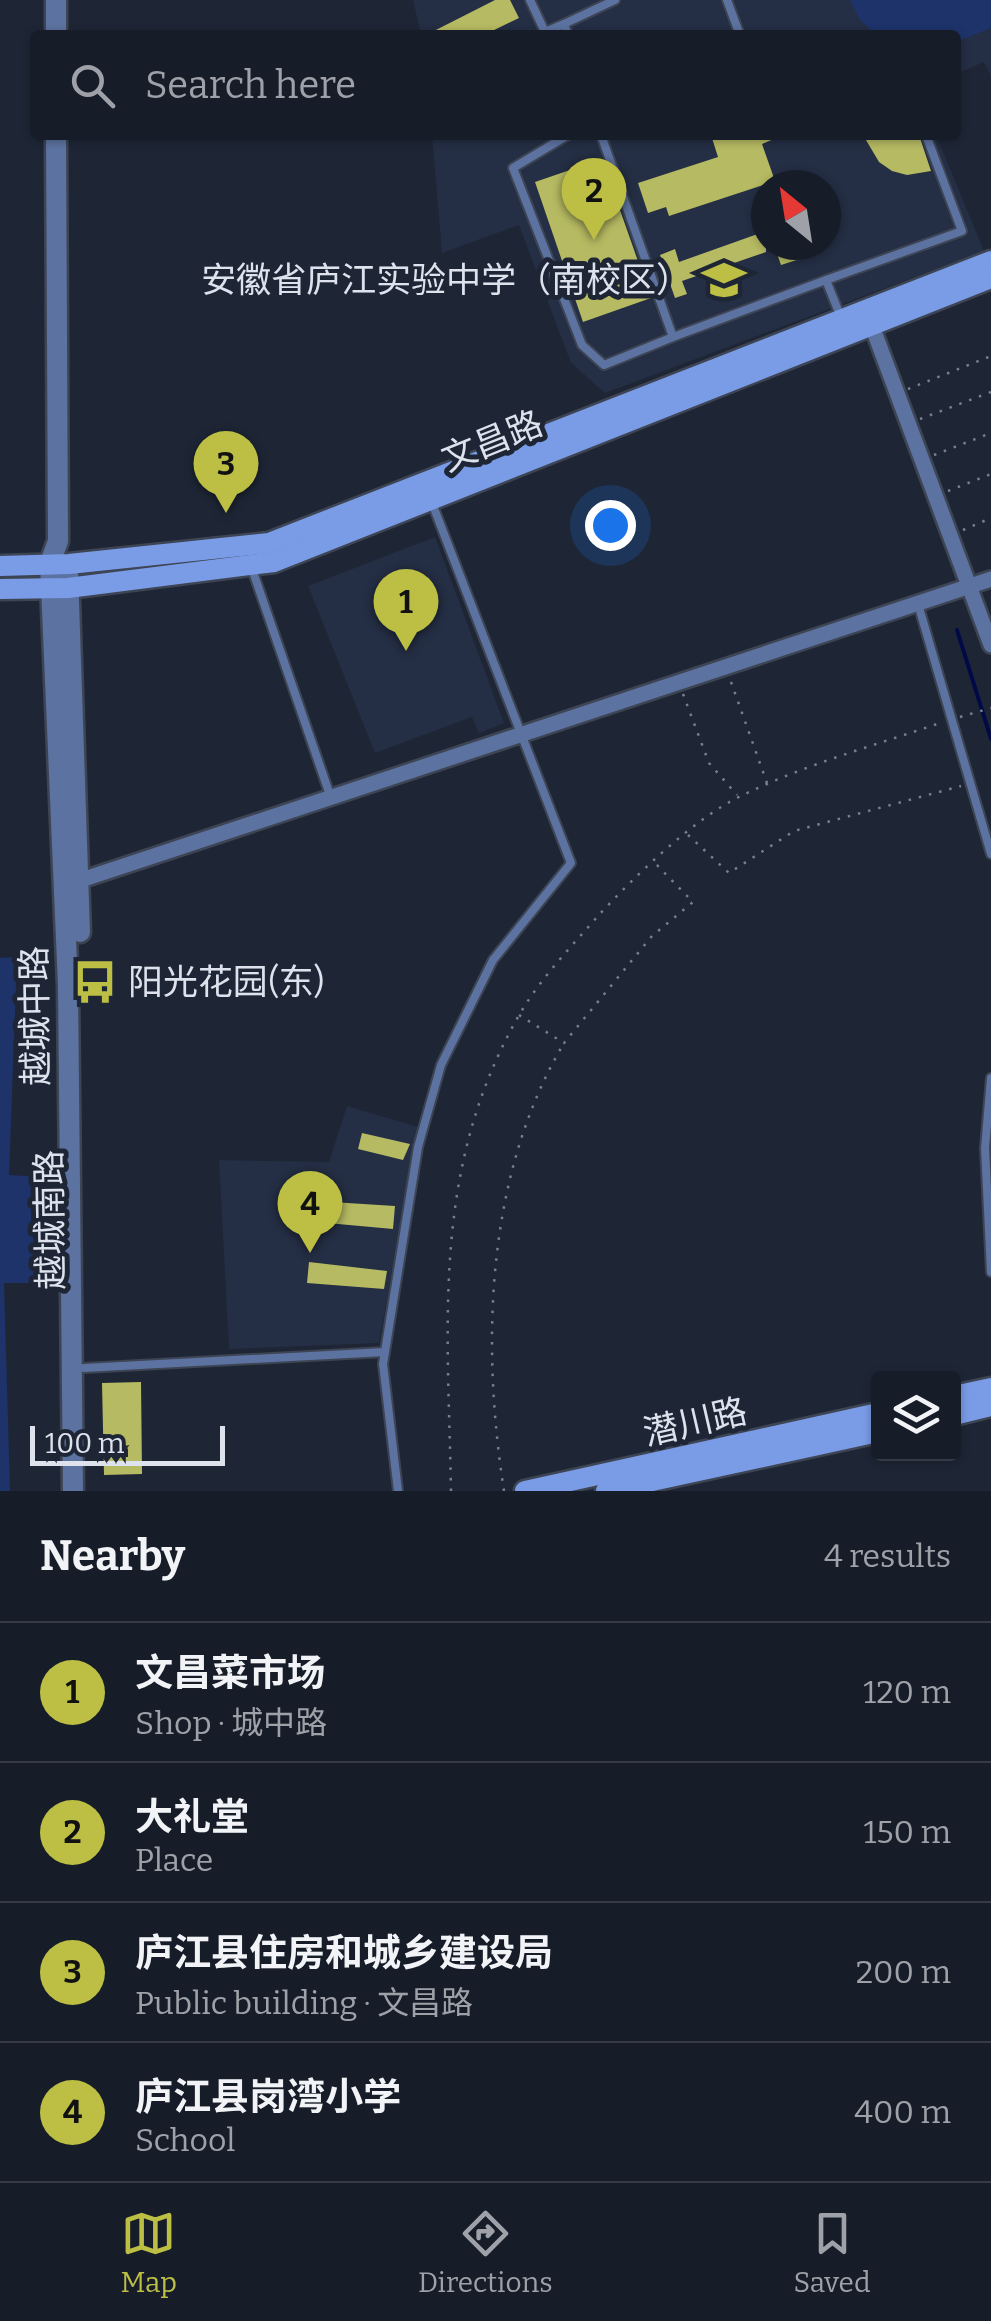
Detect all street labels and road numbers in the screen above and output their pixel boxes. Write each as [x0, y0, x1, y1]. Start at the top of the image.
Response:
street label: 文昌路 [435, 402, 549, 480]
street label: 越城中路 [13, 946, 57, 1086]
street label: 越城南路 [28, 1150, 72, 1290]
street label: 潜川路 [639, 1390, 751, 1454]

